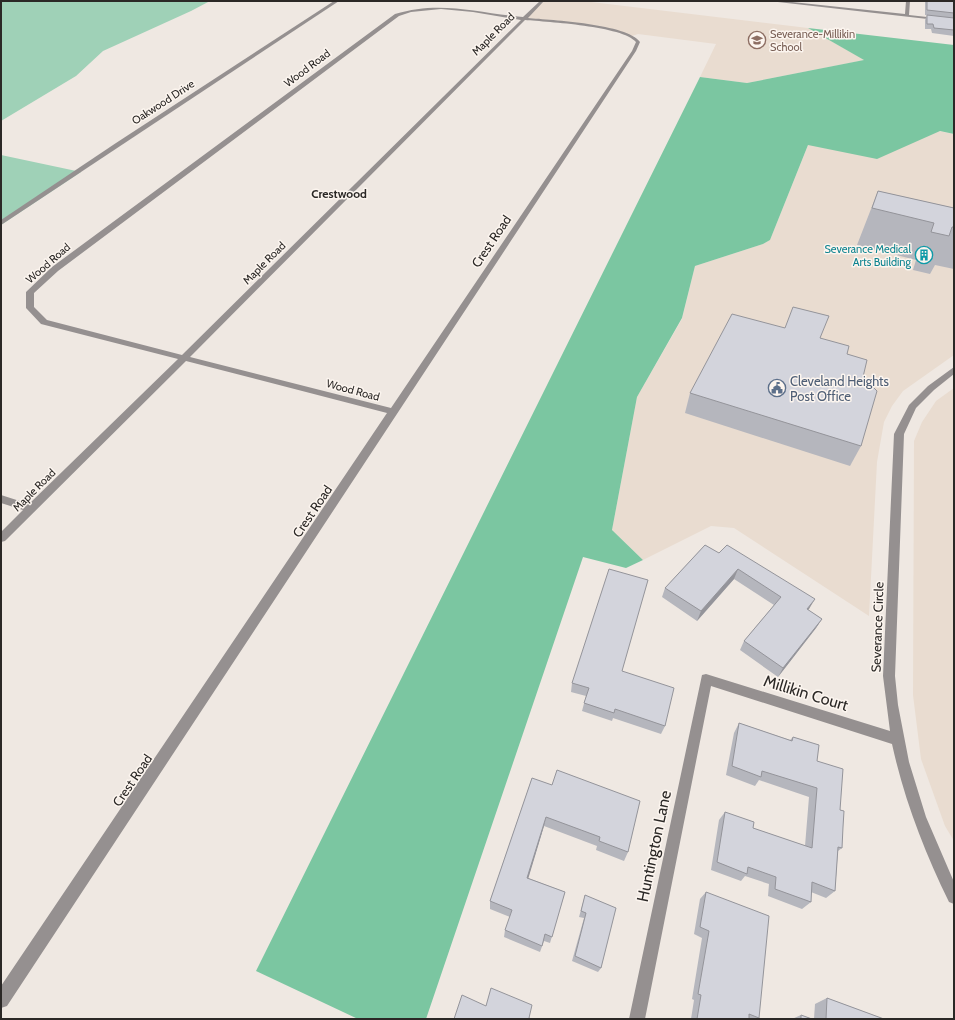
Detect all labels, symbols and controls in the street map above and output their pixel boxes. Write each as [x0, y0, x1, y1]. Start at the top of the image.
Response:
street label: Maple Road [469, 10, 517, 58]
place label: Severance-Millikin School [770, 27, 855, 54]
school or university icon: Severance-Millikin School [747, 30, 767, 50]
street label: Wood Road [281, 46, 333, 90]
street label: Oakwood Drive [129, 76, 197, 127]
district label: Crestwood [311, 186, 367, 201]
street label: Crest Road [468, 212, 514, 270]
street label: Maple Road [240, 239, 288, 287]
street label: Wood Road [23, 240, 73, 286]
place label: Severance Medical Arts Building [824, 242, 912, 269]
building icon: Severance Medical Arts Building [914, 245, 934, 265]
place label: Cleveland Heights Post Office [790, 373, 889, 404]
street label: Wood Road [325, 376, 381, 404]
public building icon: Cleveland Heights Post Office [767, 378, 787, 398]
street label: Maple Road [10, 466, 58, 514]
street label: Crest Road [289, 482, 335, 540]
street label: Severance Circle [867, 581, 887, 673]
street label: Millikin Court [761, 671, 851, 715]
street label: Crest Road [109, 751, 155, 809]
street label: Huntington Lane [633, 788, 675, 904]

